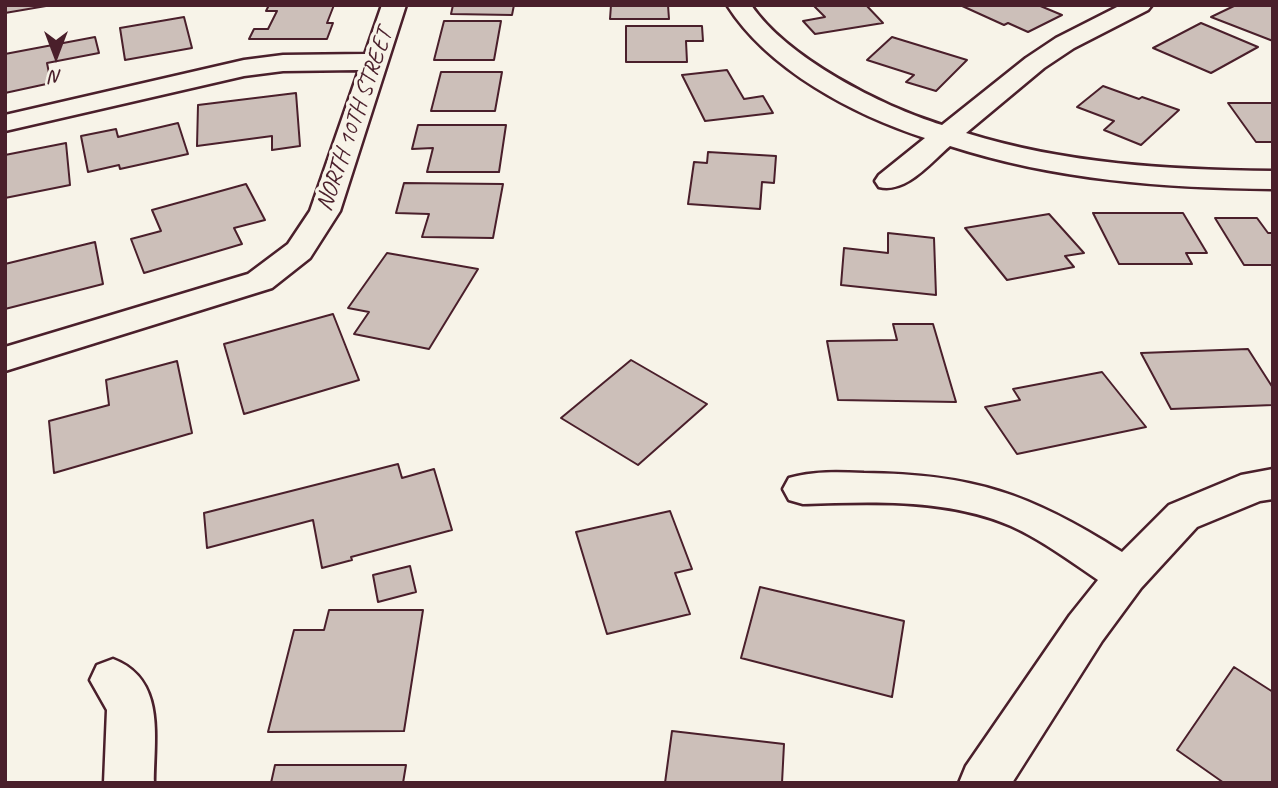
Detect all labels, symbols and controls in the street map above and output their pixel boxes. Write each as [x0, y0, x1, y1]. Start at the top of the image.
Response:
north arrow [21, 21, 91, 91]
street label: NORTH 10TH STREET [310, 25, 400, 215]
text: N [50, 65, 62, 89]

